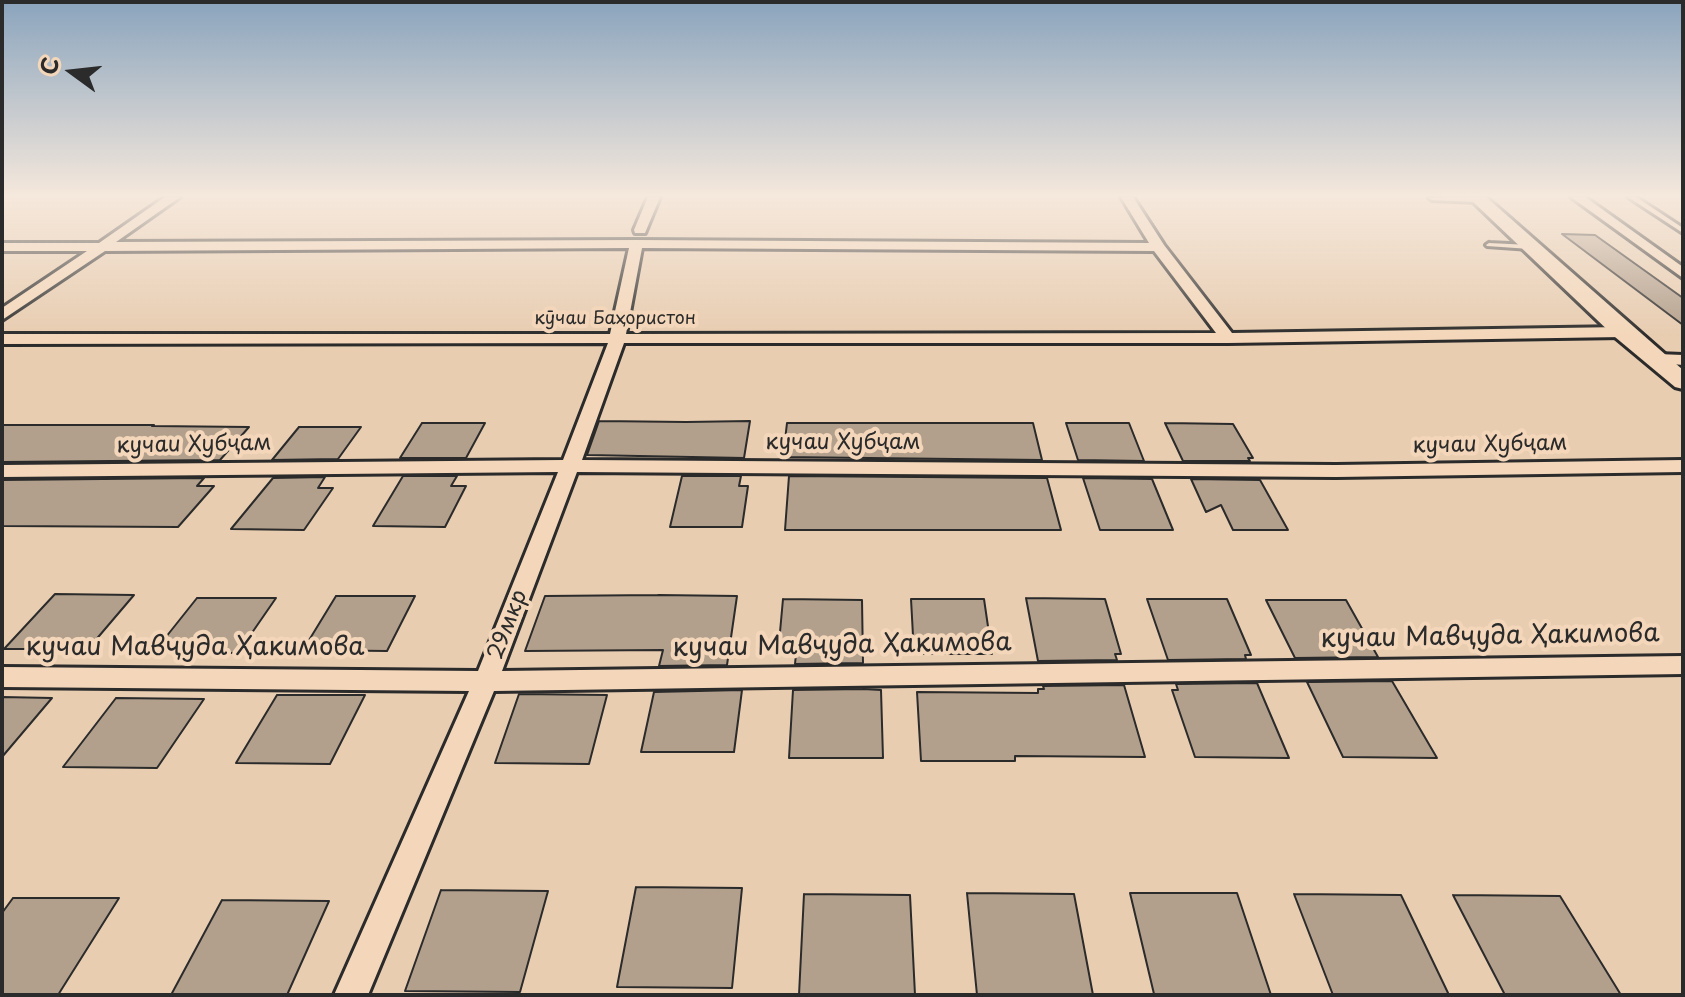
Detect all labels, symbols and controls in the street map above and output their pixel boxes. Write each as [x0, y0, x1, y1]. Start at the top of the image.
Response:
north arrow [32, 32, 112, 112]
text: С [30, 53, 66, 78]
street label: кӯчаи Баҳористон [534, 308, 696, 330]
street label: кучаи Хубҷам [116, 430, 272, 460]
street label: кучаи Хубҷам [765, 430, 921, 456]
street label: кучаи Хубҷам [1412, 430, 1568, 460]
street label: 29мкр [483, 586, 533, 664]
street label: кучаи Мавҷуда Ҳакимова [1320, 618, 1660, 656]
street label: кучаи Мавҷуда Ҳакимова [672, 627, 1012, 665]
street label: кучаи Мавҷуда Ҳакимова [25, 632, 365, 664]

